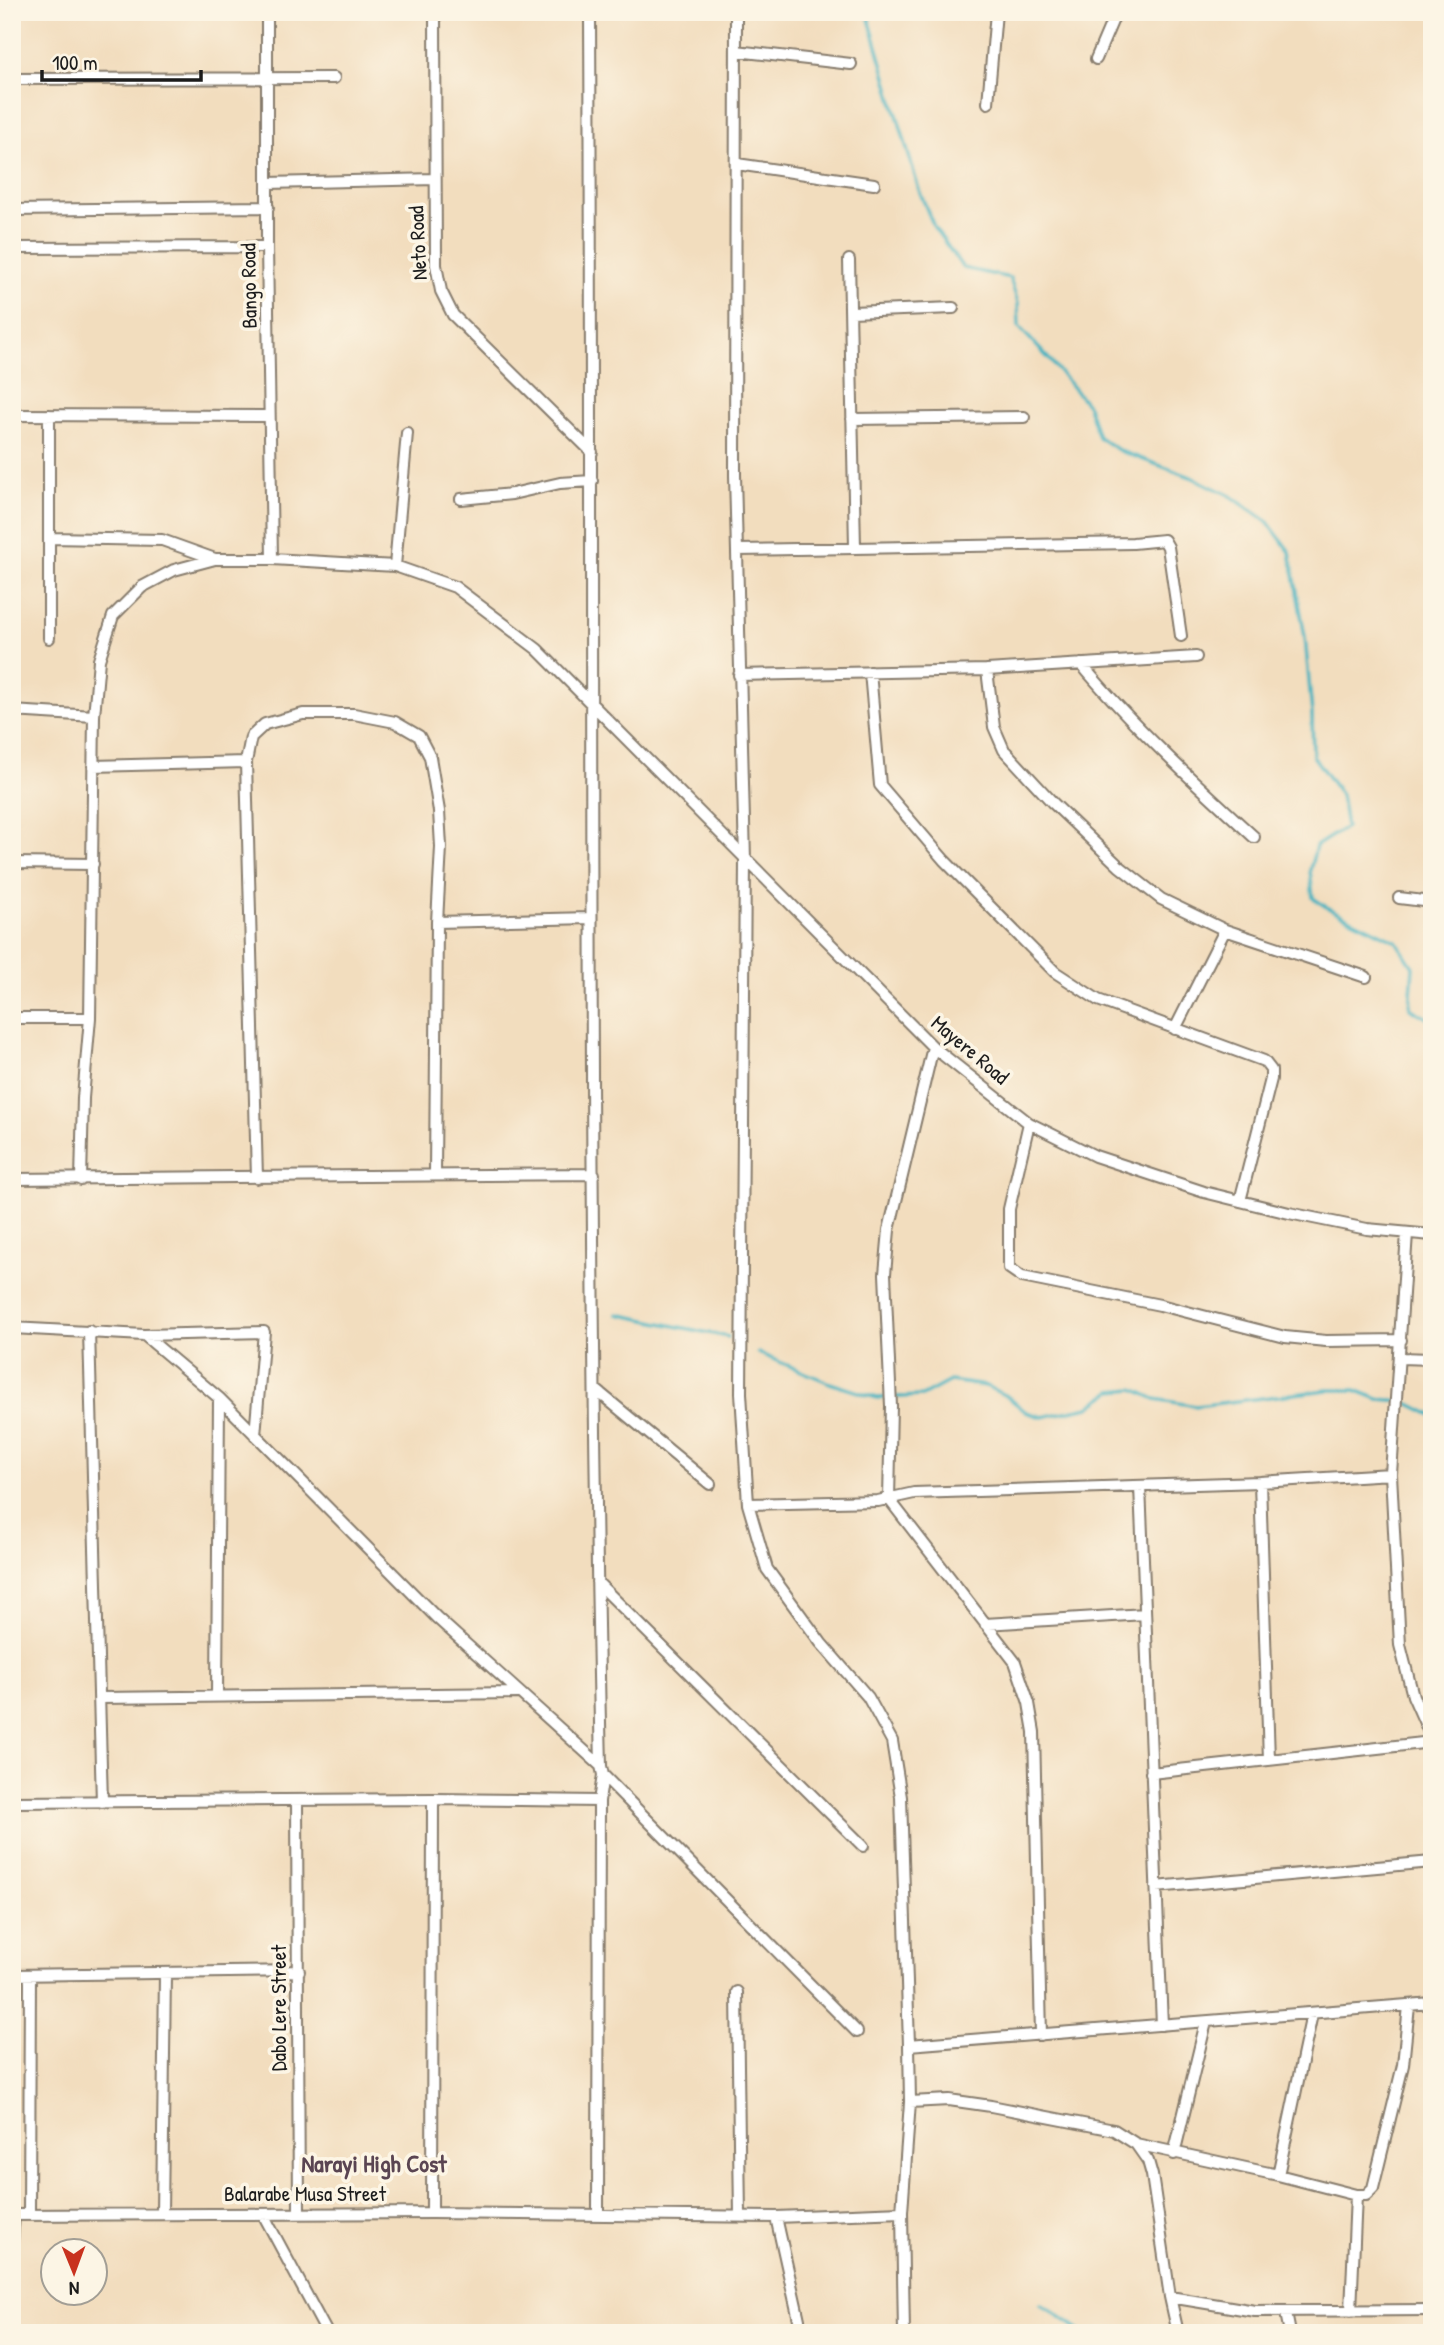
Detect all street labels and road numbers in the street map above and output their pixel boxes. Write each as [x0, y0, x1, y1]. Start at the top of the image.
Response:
street label: Neto Road [401, 205, 434, 281]
street label: Bango Road [233, 243, 264, 329]
street label: Mayere Road [925, 1008, 1016, 1091]
street label: Dabo Lere Street [264, 1944, 293, 2071]
street label: Balarabe Musa Street [224, 2179, 387, 2208]

